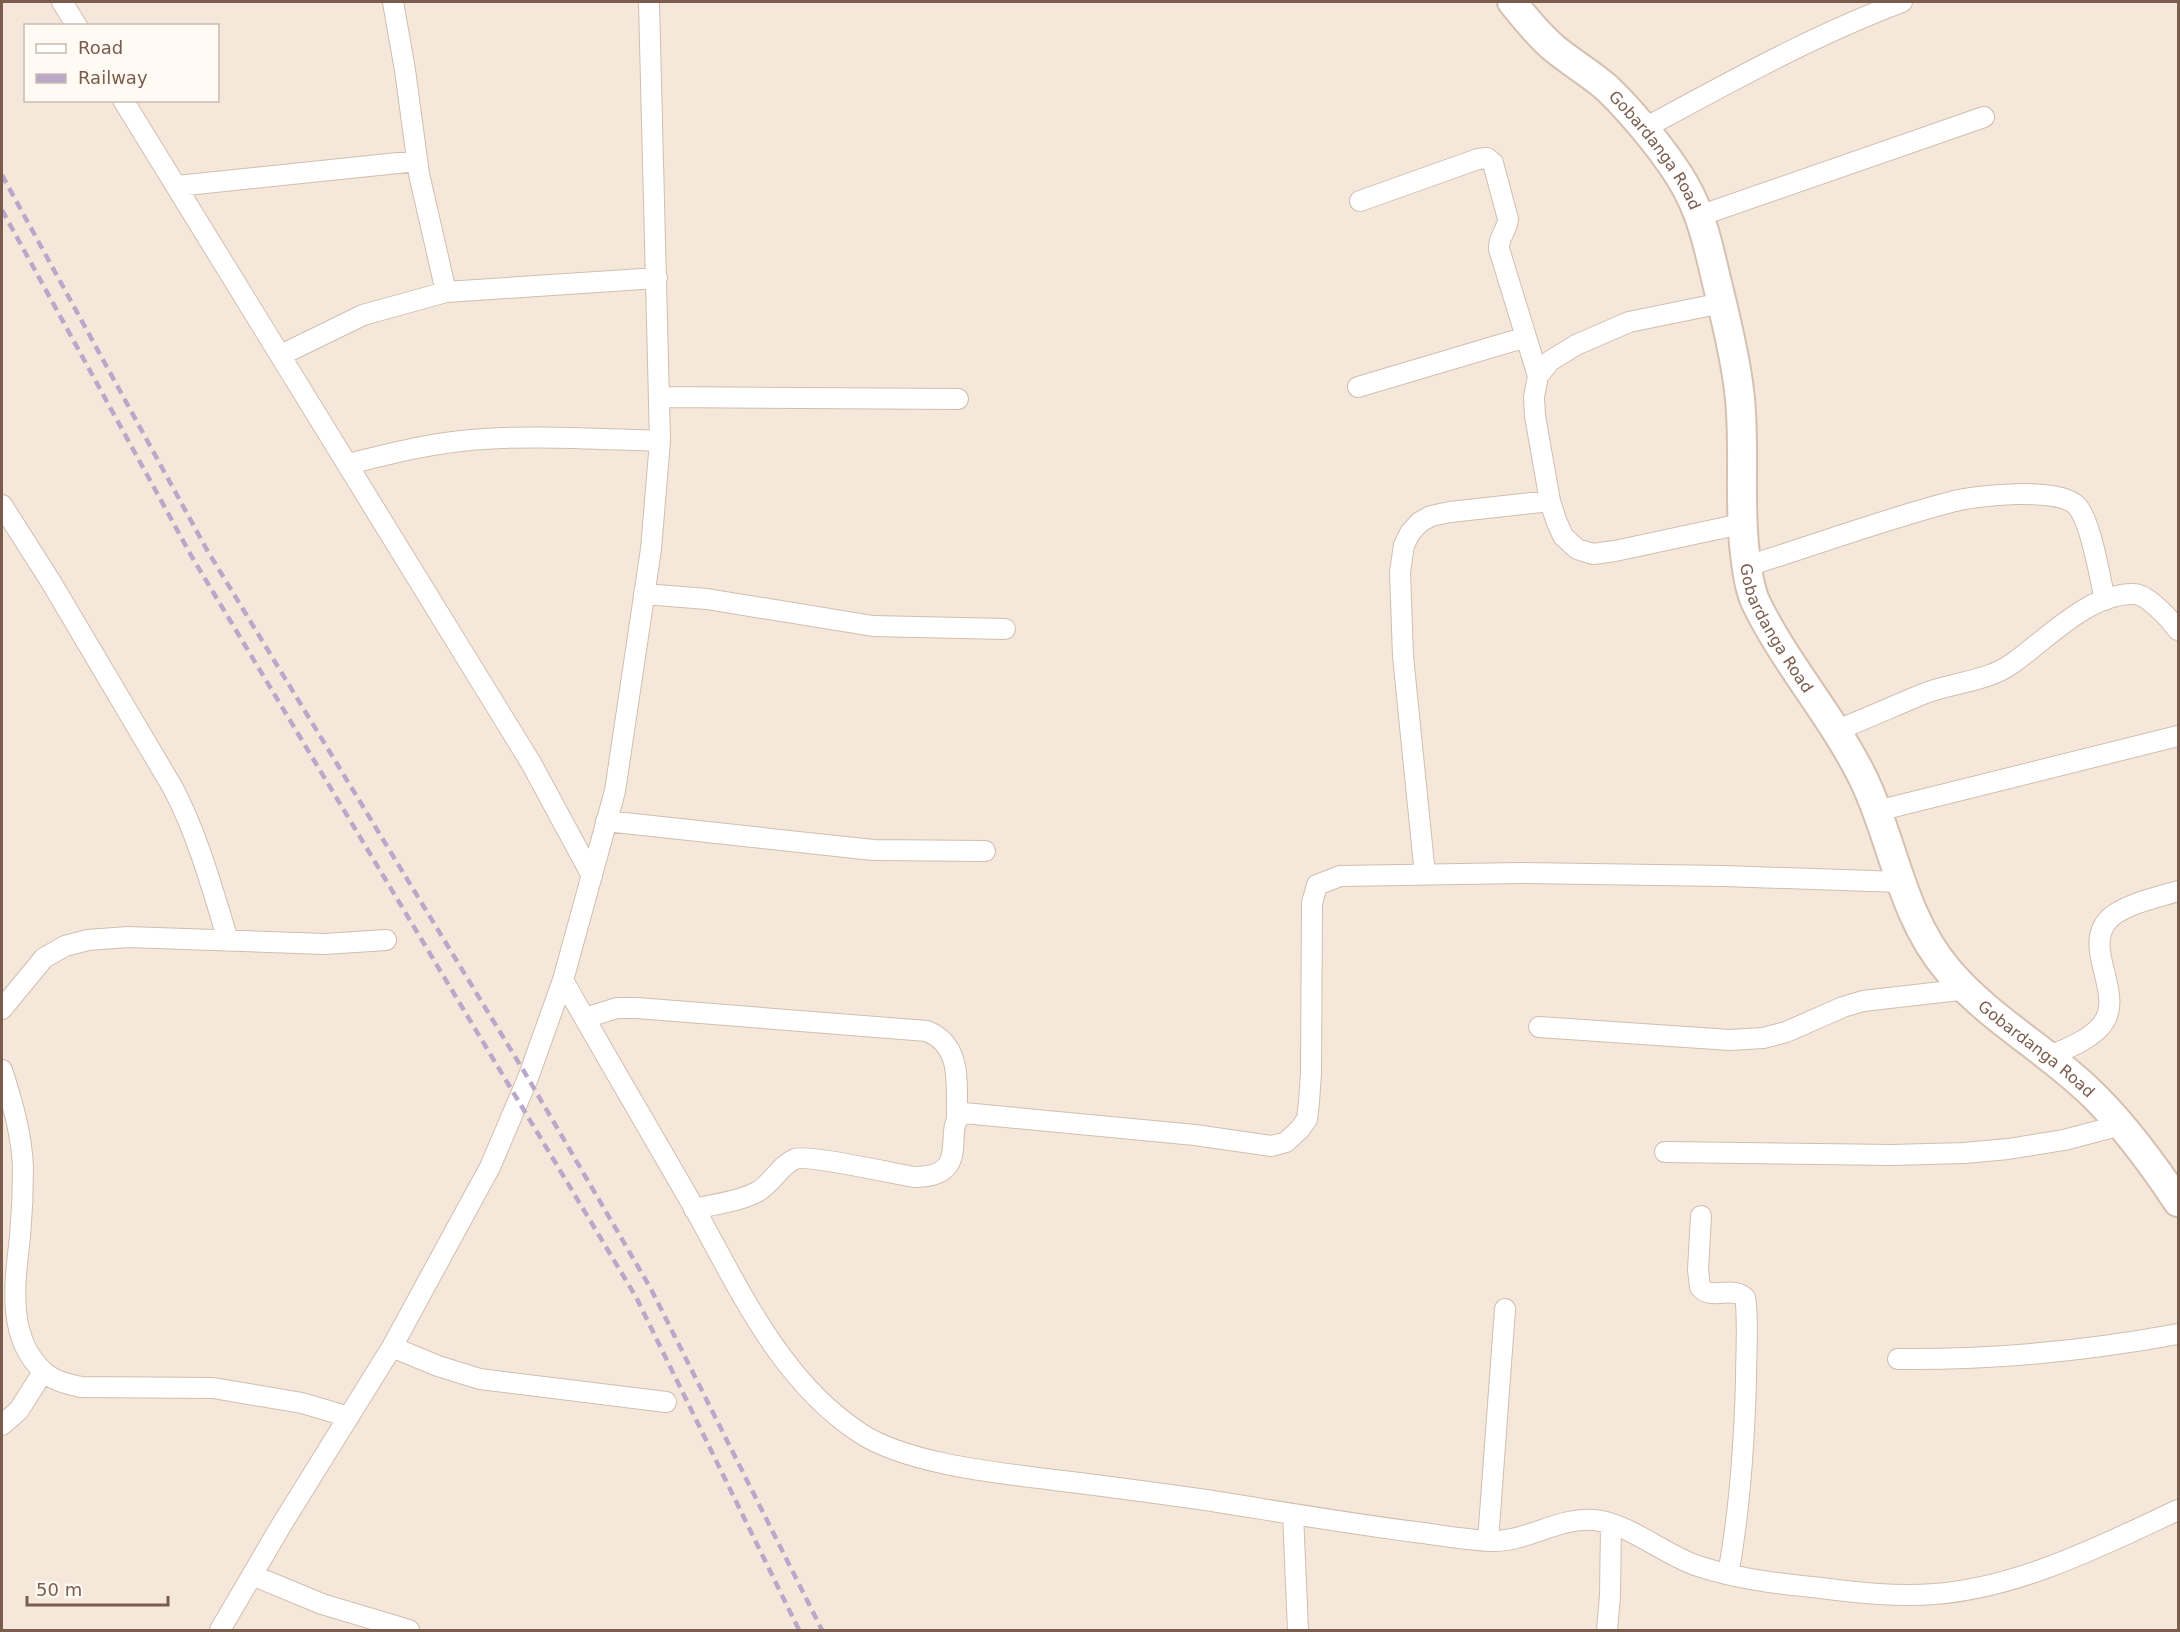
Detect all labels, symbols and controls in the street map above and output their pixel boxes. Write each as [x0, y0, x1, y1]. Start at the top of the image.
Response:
legend [24, 24, 219, 102]
text: Road [78, 37, 123, 58]
text: Railway [78, 67, 148, 88]
street label: Gobardanga Road [1605, 87, 1705, 213]
street label: Gobardanga Road [1736, 562, 1817, 696]
street label: Gobardanga Road [1974, 996, 2098, 1101]
scale bar [27, 1569, 168, 1607]
text: 50 m [36, 1579, 82, 1600]

